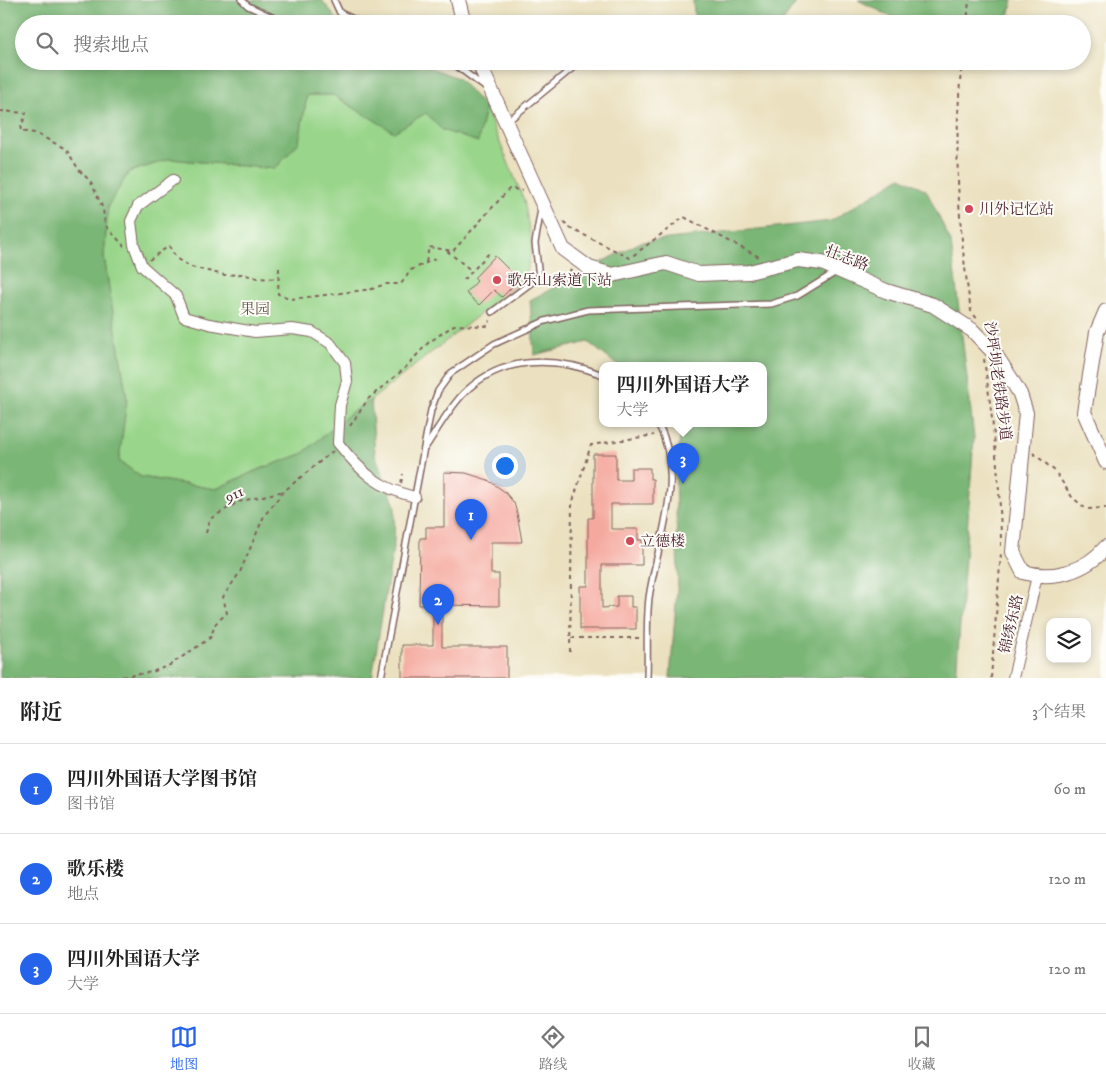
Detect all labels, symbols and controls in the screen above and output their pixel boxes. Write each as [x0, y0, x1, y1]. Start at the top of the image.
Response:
search box [15, 15, 1091, 70]
icon: search [33, 29, 61, 57]
text: 搜索地点 [73, 34, 149, 57]
place label: 川外记忆站 [979, 200, 1054, 219]
marker: 川外记忆站 [963, 203, 975, 215]
street label: 壮志路 [822, 242, 871, 275]
place label: 歌乐山索道下站 [507, 271, 612, 290]
marker: 歌乐山索道下站 [491, 274, 503, 286]
park label: 果园 [240, 300, 270, 319]
street label: 沙坪坝老铁路步道 [980, 320, 1015, 442]
popup [599, 362, 767, 427]
text: 四川外国语大学 [616, 374, 750, 397]
text: 大学 [616, 400, 649, 420]
pin: 3 [667, 443, 699, 484]
your location [492, 453, 518, 479]
street label: 911 [221, 482, 246, 507]
pin: 1 [455, 499, 487, 540]
place label: 立德楼 [640, 532, 685, 551]
marker: 立德楼 [624, 535, 636, 547]
pin: 2 [422, 584, 454, 625]
street label: 锦绣东路 [995, 593, 1027, 655]
map controls [1046, 618, 1091, 663]
button: layers [1046, 618, 1091, 663]
text: 附近 [20, 700, 62, 726]
text: 3个结果 [1032, 702, 1086, 722]
text: 四川外国语大学图书馆 [67, 768, 257, 791]
text: 1 [33, 779, 39, 799]
text: 60 m [1054, 779, 1086, 799]
text: 图书馆 [67, 794, 115, 814]
text: 歌乐楼 [67, 858, 124, 881]
text: 2 [32, 869, 40, 889]
text: 120 m [1048, 869, 1086, 889]
text: 地点 [67, 884, 99, 904]
text: 四川外国语大学 [67, 948, 200, 971]
text: 3 [33, 959, 39, 979]
text: 120 m [1048, 959, 1086, 979]
text: 大学 [67, 974, 99, 994]
tab: 地图 [170, 1023, 198, 1074]
tab: 路线 [539, 1023, 567, 1074]
tab: 收藏 [908, 1023, 936, 1074]

